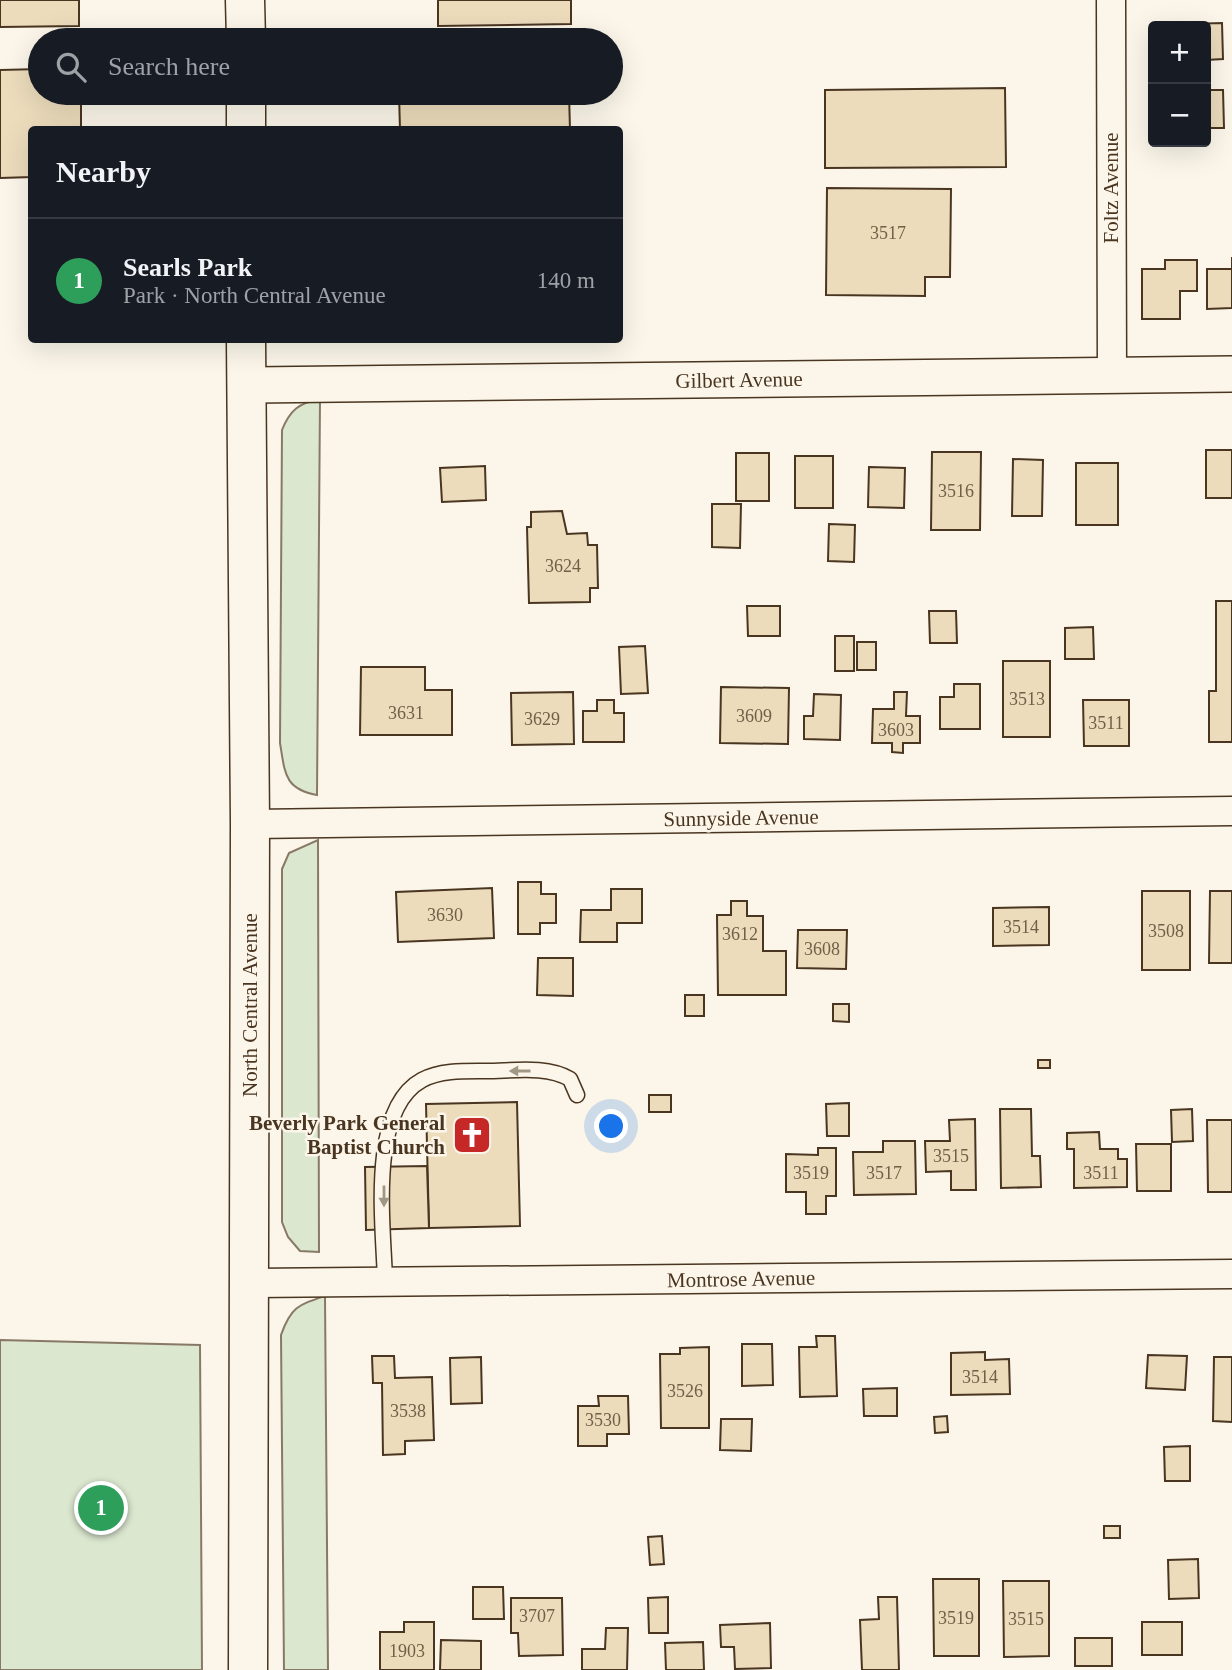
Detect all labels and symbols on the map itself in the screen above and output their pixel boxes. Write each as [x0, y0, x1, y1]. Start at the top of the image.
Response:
street label: Foltz Avenue [1099, 132, 1123, 244]
house number: 3517 [870, 223, 906, 243]
street label: Gilbert Avenue [675, 367, 803, 393]
house number: 3516 [938, 481, 974, 501]
house number: 3624 [545, 556, 581, 576]
house number: 3513 [1009, 689, 1045, 709]
house number: 3631 [388, 703, 424, 723]
house number: 3609 [736, 706, 772, 726]
house number: 3629 [524, 709, 560, 729]
house number: 3511 [1088, 713, 1124, 733]
house number: 3603 [878, 720, 914, 740]
street label: Sunnyside Avenue [663, 805, 819, 831]
house number: 3630 [427, 905, 463, 925]
street label: North Central Avenue [238, 913, 262, 1097]
house number: 3514 [1003, 917, 1039, 937]
house number: 3508 [1148, 921, 1184, 941]
house number: 3612 [722, 924, 758, 944]
house number: 3608 [804, 939, 840, 959]
one-way arrow [509, 1065, 531, 1077]
your location [594, 1109, 628, 1143]
place label: Beverly Park General Baptist Church [249, 1111, 445, 1159]
church icon: Beverly Park General Baptist Church [451, 1114, 493, 1156]
house number: 3515 [933, 1146, 969, 1166]
house number: 3519 [793, 1163, 829, 1183]
house number: 3517 [866, 1163, 902, 1183]
house number: 3511 [1083, 1163, 1119, 1183]
one-way arrow [378, 1185, 390, 1207]
street label: Montrose Avenue [667, 1266, 815, 1292]
house number: 3514 [962, 1367, 998, 1387]
house number: 3526 [667, 1381, 703, 1401]
house number: 3538 [390, 1401, 426, 1421]
house number: 3530 [585, 1410, 621, 1430]
pin: 1 [78, 1482, 124, 1534]
house number: 3707 [519, 1606, 555, 1626]
house number: 3519 [938, 1608, 974, 1628]
house number: 3515 [1008, 1609, 1044, 1629]
house number: 1903 [389, 1641, 425, 1661]

